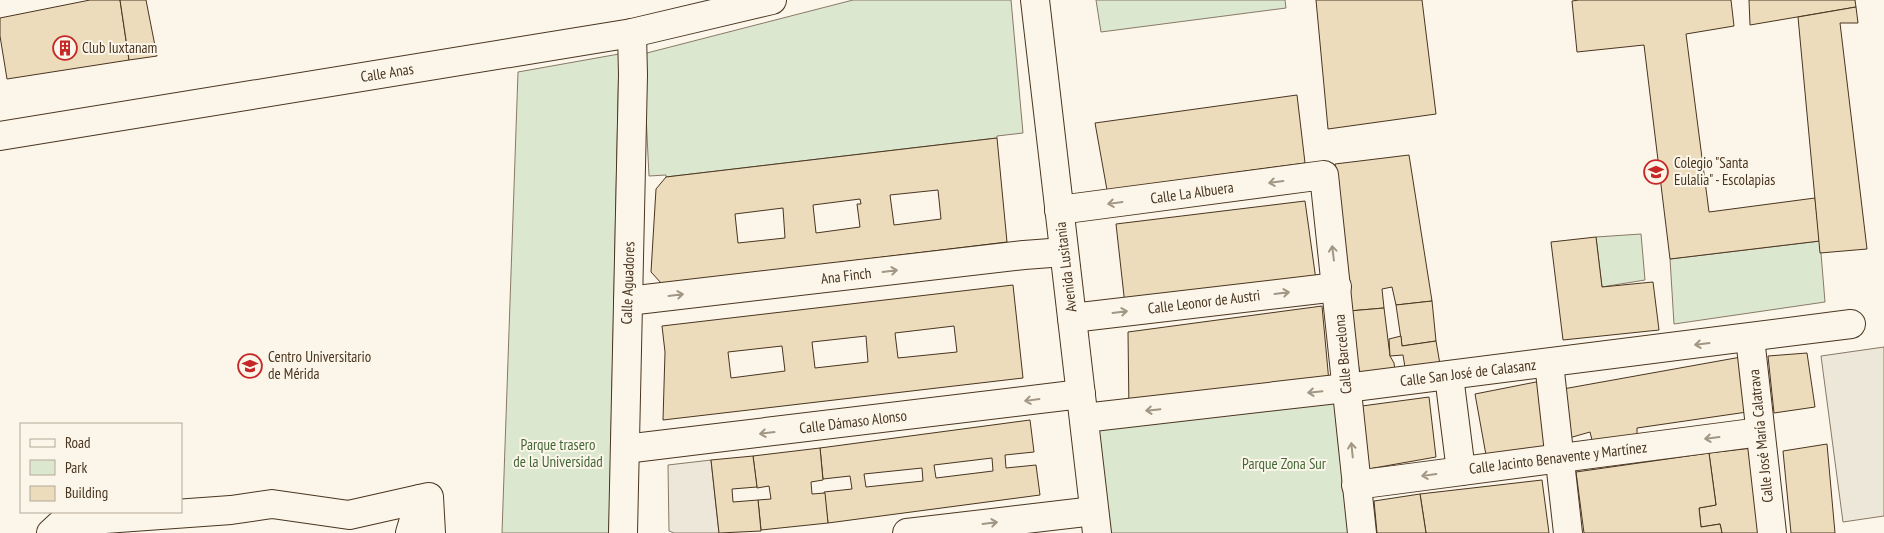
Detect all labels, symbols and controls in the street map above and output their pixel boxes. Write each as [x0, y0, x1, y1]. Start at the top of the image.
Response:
building icon: Club Iuxtanam [52, 35, 78, 61]
place label: Club Iuxtanam [82, 38, 157, 57]
street label: Calle Anas [359, 59, 415, 86]
place label: Colegio "Santa Eulalia" - Escolapias [1674, 153, 1775, 189]
school or university icon: Colegio "Santa Eulalia" - Escolapias [1643, 159, 1669, 185]
street label: Calle La Albuera [1149, 177, 1235, 208]
one-way arrow [1268, 177, 1284, 187]
one-way arrow [1107, 198, 1123, 208]
street label: Avenida Lusitania [1051, 221, 1080, 313]
street label: Calle Aguadores [617, 241, 638, 325]
one-way arrow [1328, 246, 1338, 262]
street label: Ana Finch [820, 263, 872, 288]
one-way arrow [881, 266, 897, 276]
street label: Calle Leonor de Austri [1147, 285, 1261, 318]
one-way arrow [1273, 288, 1289, 298]
one-way arrow [668, 290, 684, 300]
one-way arrow [1112, 307, 1128, 317]
street label: Calle Barcelona [1330, 313, 1355, 395]
one-way arrow [1694, 339, 1710, 349]
place label: Centro Universitario de Mérida [268, 347, 371, 383]
school or university icon: Centro Universitario de Mérida [237, 353, 263, 379]
street label: Calle San José de Calasanz [1399, 355, 1537, 390]
street label: Calle José María Calatrava [1744, 368, 1777, 504]
one-way arrow [1307, 387, 1323, 397]
one-way arrow [1025, 395, 1041, 405]
street label: Calle Dámaso Alonso [798, 405, 908, 438]
one-way arrow [1145, 405, 1161, 415]
legend [20, 423, 182, 513]
one-way arrow [759, 428, 775, 438]
text: Road [65, 433, 91, 452]
one-way arrow [1704, 433, 1720, 443]
park label: Parque trasero de la Universidad [513, 435, 603, 471]
street label: Calle Jacinto Benavente y Martínez [1468, 437, 1648, 478]
one-way arrow [1347, 442, 1357, 458]
park label: Parque Zona Sur [1242, 454, 1327, 473]
text: Park [65, 458, 87, 477]
one-way arrow [1422, 470, 1438, 480]
text: Building [65, 483, 108, 502]
one-way arrow [982, 518, 998, 528]

